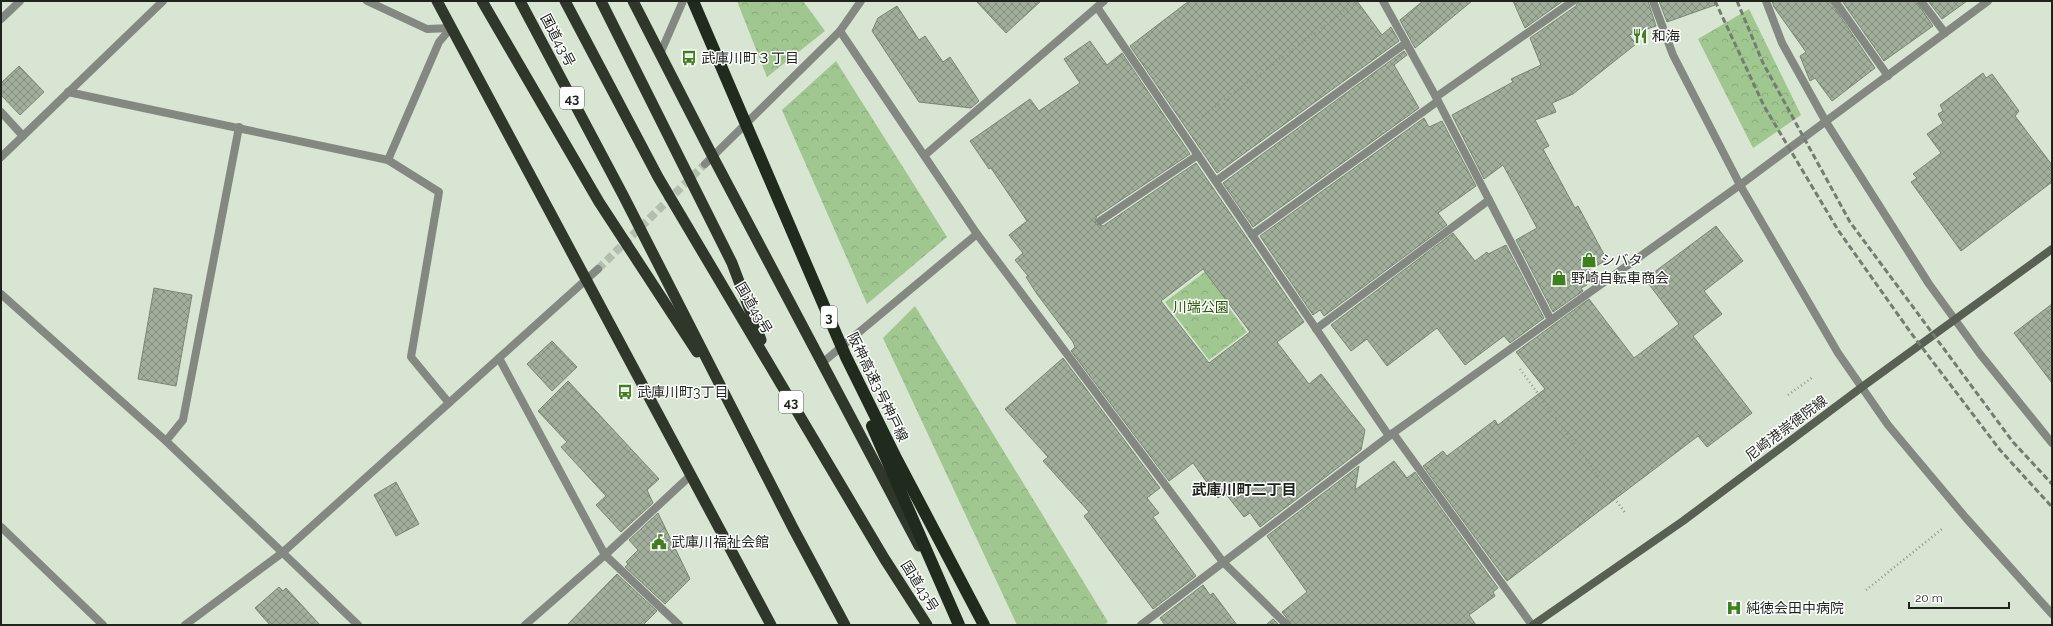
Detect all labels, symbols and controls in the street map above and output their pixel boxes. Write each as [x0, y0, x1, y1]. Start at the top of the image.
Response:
street label: 国道43号 [538, 11, 578, 69]
restaurant icon: 和海 [1631, 27, 1649, 45]
place label: 和海 [1652, 28, 1680, 44]
bus stop icon: 武庫川町３丁目 [680, 49, 698, 67]
place label: 武庫川町３丁目 [701, 50, 799, 66]
road number: 43 [560, 87, 584, 109]
shop icon: シバタ [1580, 251, 1598, 269]
place label: シバタ [1601, 252, 1643, 268]
shop icon: 野崎自転車商会 [1550, 269, 1568, 287]
place label: 野崎自転車商会 [1571, 270, 1669, 286]
street label: 国道43号 [732, 279, 776, 337]
park label: 川端公園 [1173, 299, 1229, 315]
road number: 3 [821, 306, 837, 328]
street label: 阪神高速3号神戸線 [845, 330, 911, 444]
bus stop icon: 武庫川町3丁目 [616, 383, 634, 401]
place label: 武庫川町3丁目 [637, 384, 728, 400]
road number: 43 [779, 391, 803, 413]
street label: 尼崎港崇徳院線 [1742, 392, 1830, 464]
district label: 武庫川町二丁目 [1191, 481, 1297, 499]
public building icon: 武庫川福祉会館 [650, 533, 668, 551]
place label: 武庫川福祉会館 [671, 534, 769, 550]
street label: 国道43号 [898, 558, 942, 614]
scale bar [1909, 584, 2009, 610]
text: 20 m [1915, 591, 1943, 605]
hospital icon: 純徳会田中病院 [1725, 599, 1743, 617]
place label: 純徳会田中病院 [1746, 600, 1844, 616]

